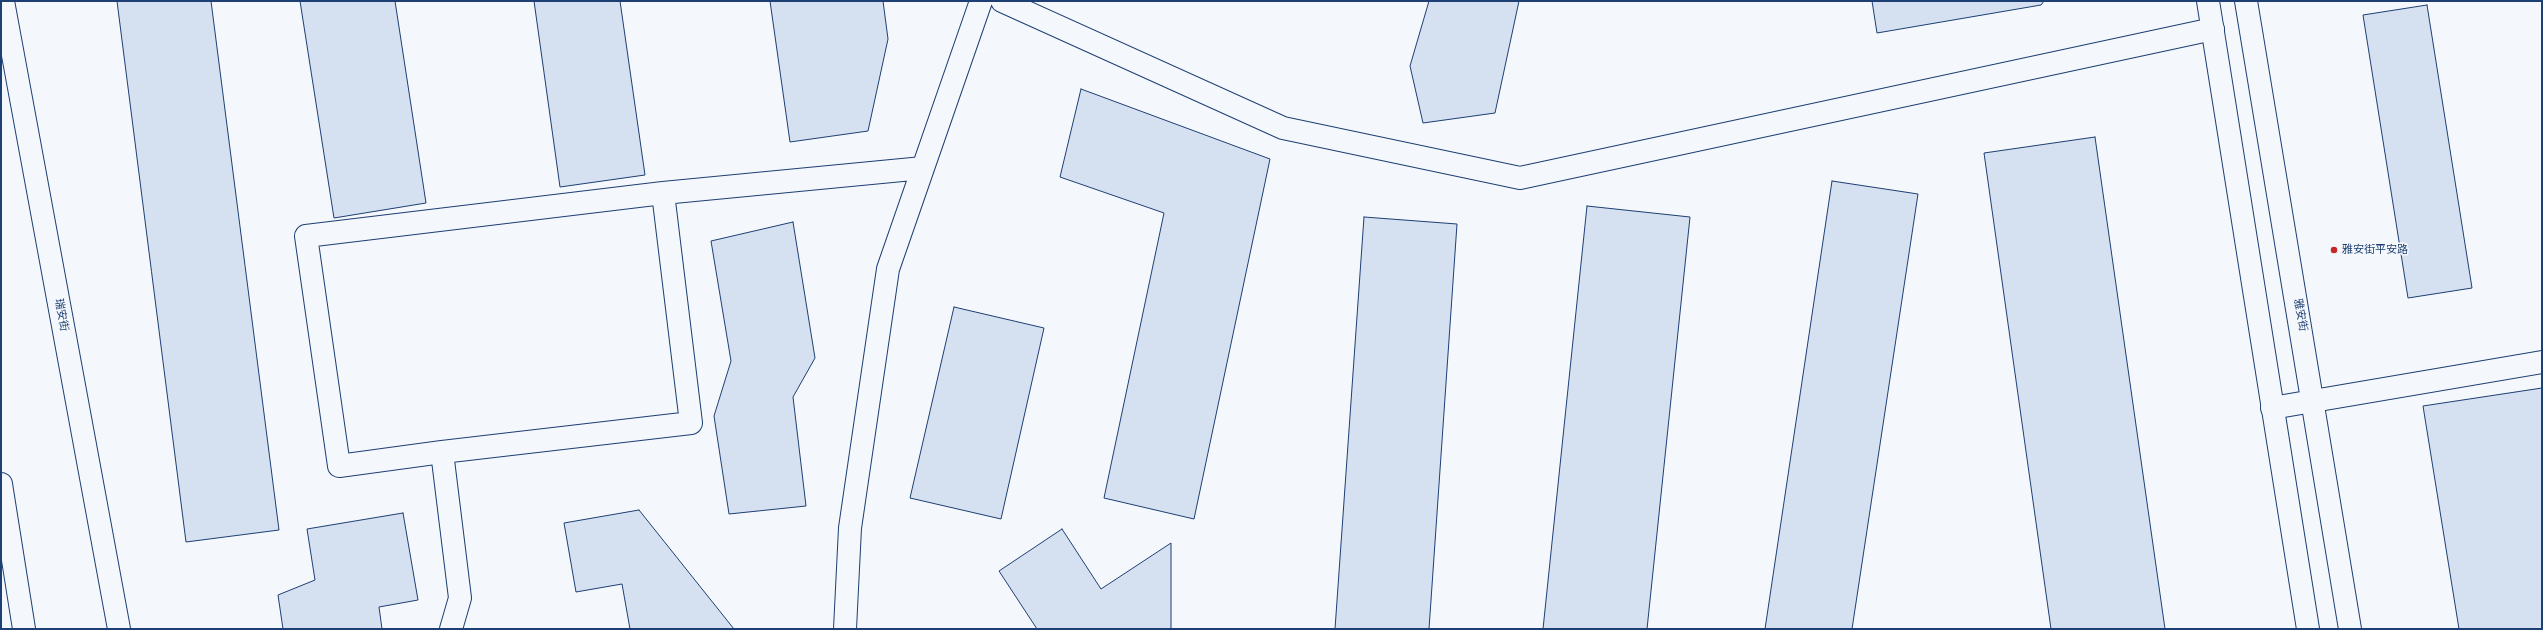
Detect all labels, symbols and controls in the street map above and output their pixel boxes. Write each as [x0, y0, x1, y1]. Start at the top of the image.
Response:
place label: 雅安街平安路 [2342, 243, 2408, 257]
marker: 雅安街平安路 [2329, 245, 2339, 255]
street label: 瑞安街 [52, 298, 70, 332]
street label: 雅安街 [2291, 298, 2309, 332]

